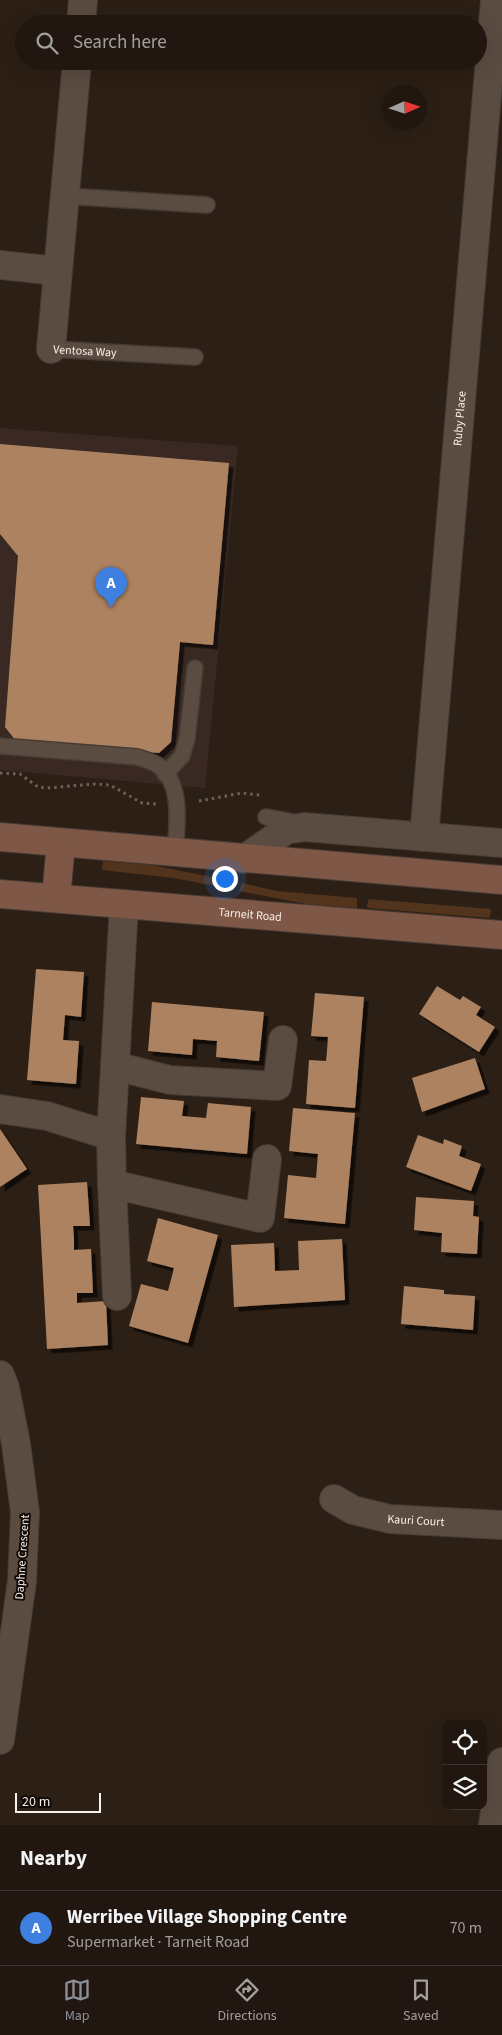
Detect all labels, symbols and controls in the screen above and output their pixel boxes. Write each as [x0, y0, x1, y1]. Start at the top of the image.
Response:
search box [15, 15, 487, 70]
icon: search [33, 29, 61, 57]
text: Search here [73, 29, 167, 56]
north arrow [382, 85, 427, 130]
street label: Ventosa Way [53, 341, 117, 362]
street label: Ruby Place [449, 390, 471, 447]
pin: A [95, 567, 127, 608]
your location [212, 866, 238, 892]
street label: Tarneit Road [218, 904, 282, 926]
street label: Kauri Court [387, 1511, 445, 1531]
street label: Daphne Crescent [11, 1514, 34, 1600]
map controls [442, 1720, 487, 1810]
button: locate [442, 1720, 487, 1765]
button: layers [442, 1765, 487, 1810]
scale bar [15, 1790, 101, 1813]
text: 20 m [22, 1792, 50, 1812]
text: Nearby [20, 1843, 87, 1873]
text: Werribee Village Shopping Centre [67, 1904, 347, 1931]
text: A [31, 1917, 41, 1939]
text: 70 m [450, 1917, 482, 1939]
text: Supermarket · Tarneit Road [67, 1931, 249, 1953]
tab: Map [63, 1976, 91, 2026]
tab: Directions [217, 1976, 277, 2026]
tab: Saved [403, 1976, 439, 2026]

